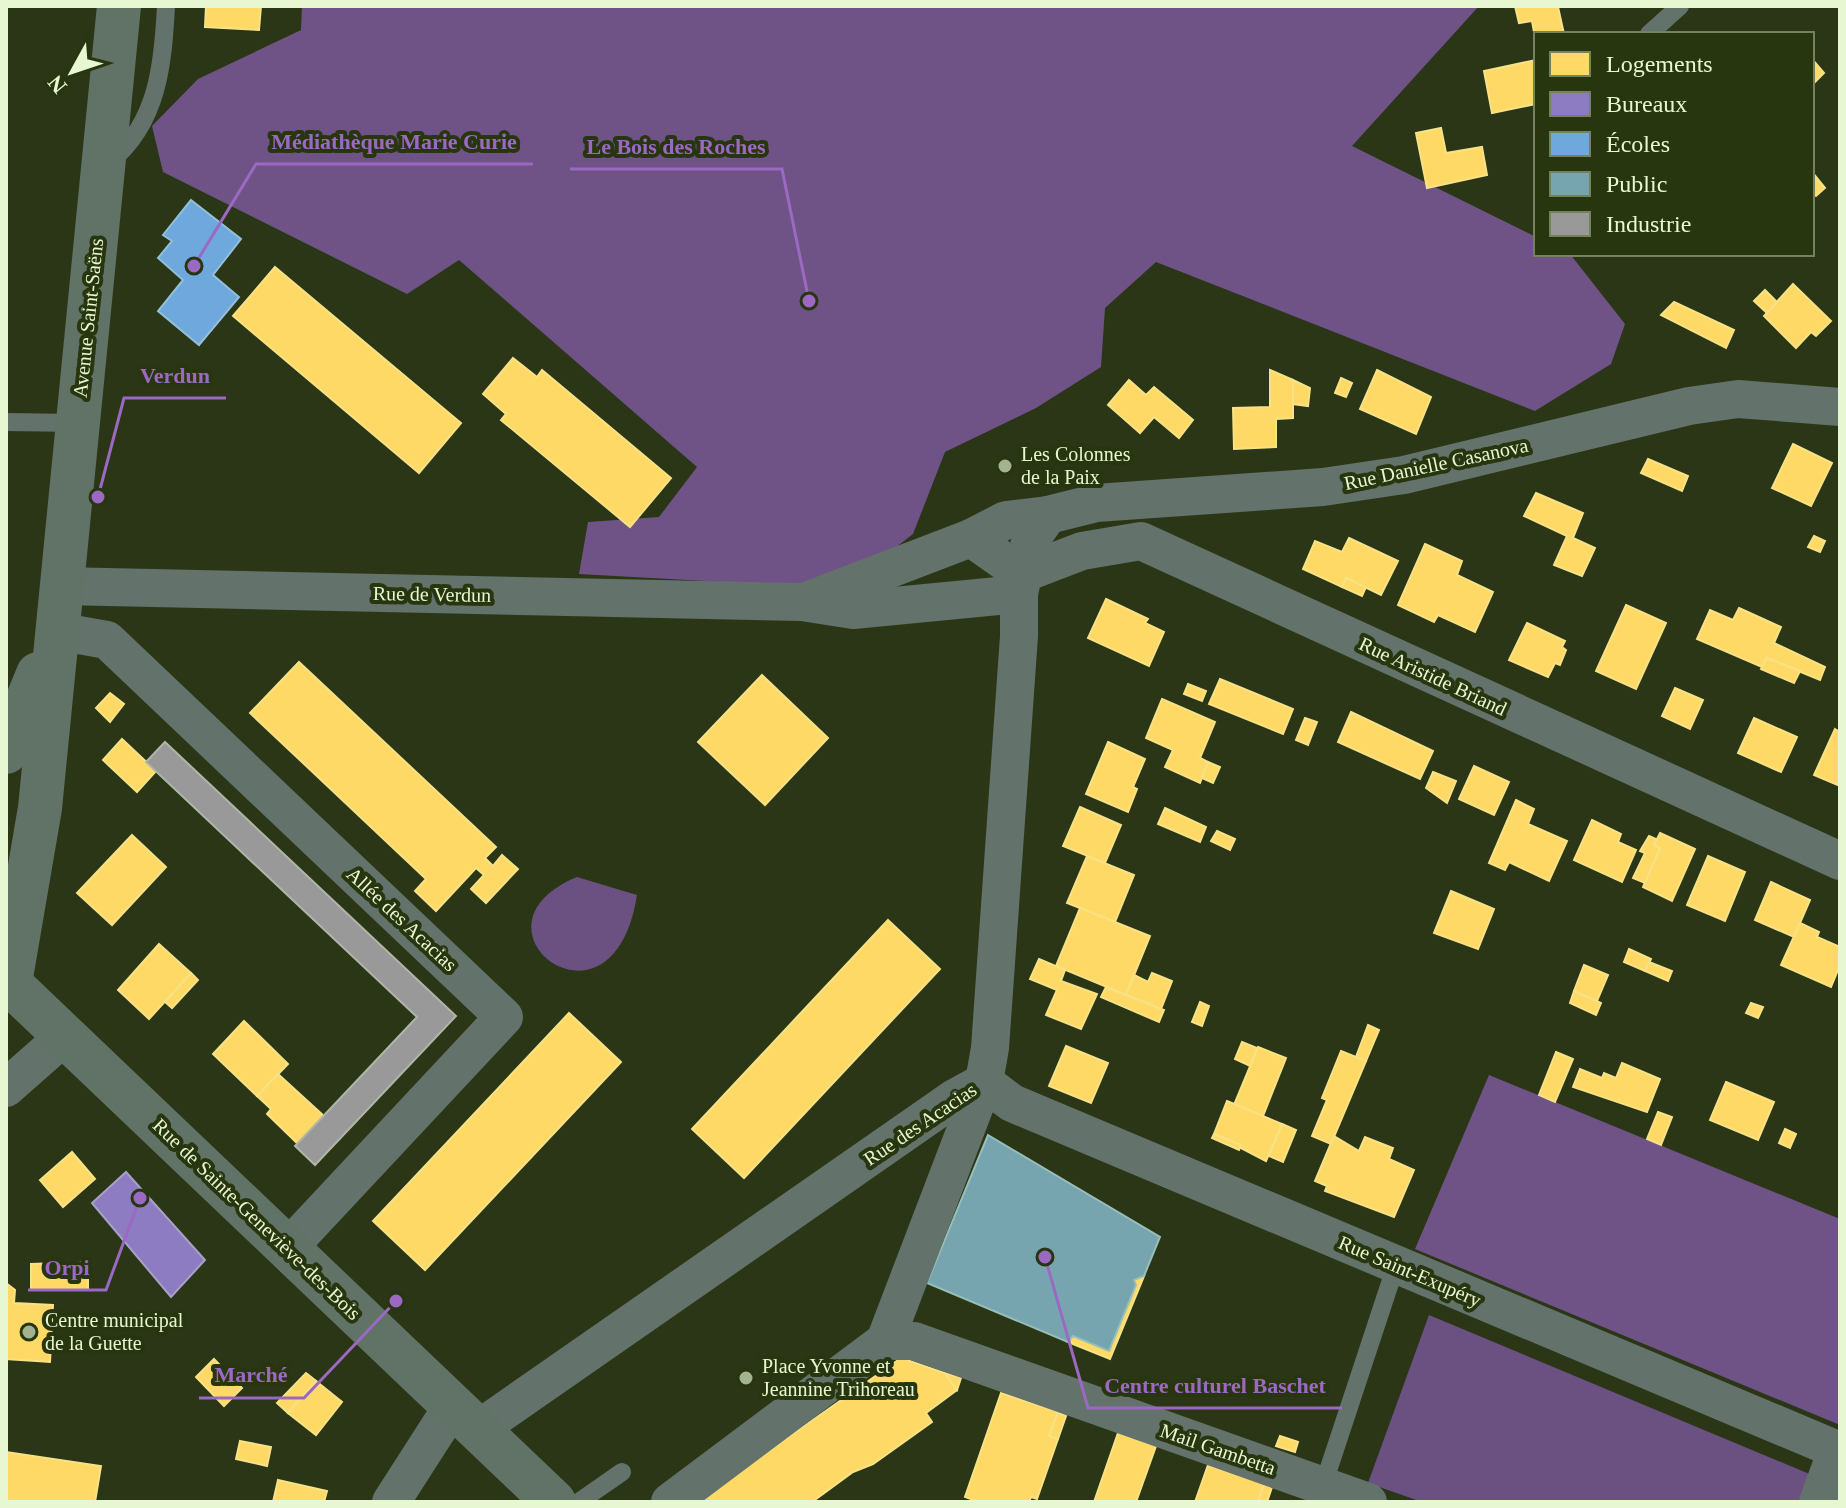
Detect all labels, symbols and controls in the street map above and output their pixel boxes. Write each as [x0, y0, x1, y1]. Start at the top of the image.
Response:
north arrow [32, 32, 112, 112]
legend [1534, 32, 1814, 256]
text: Logements [1606, 51, 1713, 77]
text: N [42, 70, 72, 99]
text: Bureaux [1606, 91, 1687, 117]
callout: Médiathèque Marie Curie [256, 118, 533, 164]
callout: Le Bois des Roches [570, 123, 782, 169]
text: Médiathèque Marie Curie [271, 129, 517, 154]
text: Écoles [1606, 131, 1670, 157]
text: Le Bois des Roches [586, 134, 766, 159]
text: Public [1606, 171, 1667, 197]
text: Industrie [1606, 211, 1691, 237]
street label: Avenue Saint-Saëns [69, 237, 107, 399]
callout: Verdun [124, 352, 226, 398]
text: Verdun [140, 363, 210, 388]
street label: Rue Danielle Casanova [1342, 434, 1530, 494]
place label: Les Colonnes de la Paix [1021, 443, 1131, 488]
marker: Les Colonnes de la Paix [996, 457, 1014, 475]
street label: Rue de Verdun [373, 582, 491, 606]
street label: Rue Aristide Briand [1356, 632, 1510, 720]
street label: Allée des Acacias [343, 862, 462, 976]
street label: Rue des Acacias [860, 1078, 981, 1170]
street label: Rue de Sainte-Geneviève-des-Bois [149, 1114, 365, 1324]
street label: Rue Saint-Exupéry [1335, 1231, 1485, 1312]
callout: Orpi [28, 1244, 106, 1290]
text: Orpi [44, 1255, 90, 1280]
place label: Centre municipal de la Guette [45, 1309, 184, 1354]
marker: Centre municipal de la Guette [20, 1323, 38, 1341]
callout: Marché [199, 1352, 304, 1398]
place label: Place Yvonne et Jeannine Trihoreau [762, 1355, 915, 1400]
text: Marché [215, 1362, 288, 1387]
callout: Centre culturel Baschet [1088, 1362, 1342, 1408]
marker: Place Yvonne et Jeannine Trihoreau [737, 1369, 755, 1387]
text: Centre culturel Baschet [1104, 1373, 1326, 1398]
street label: Mail Gambetta [1157, 1419, 1279, 1479]

